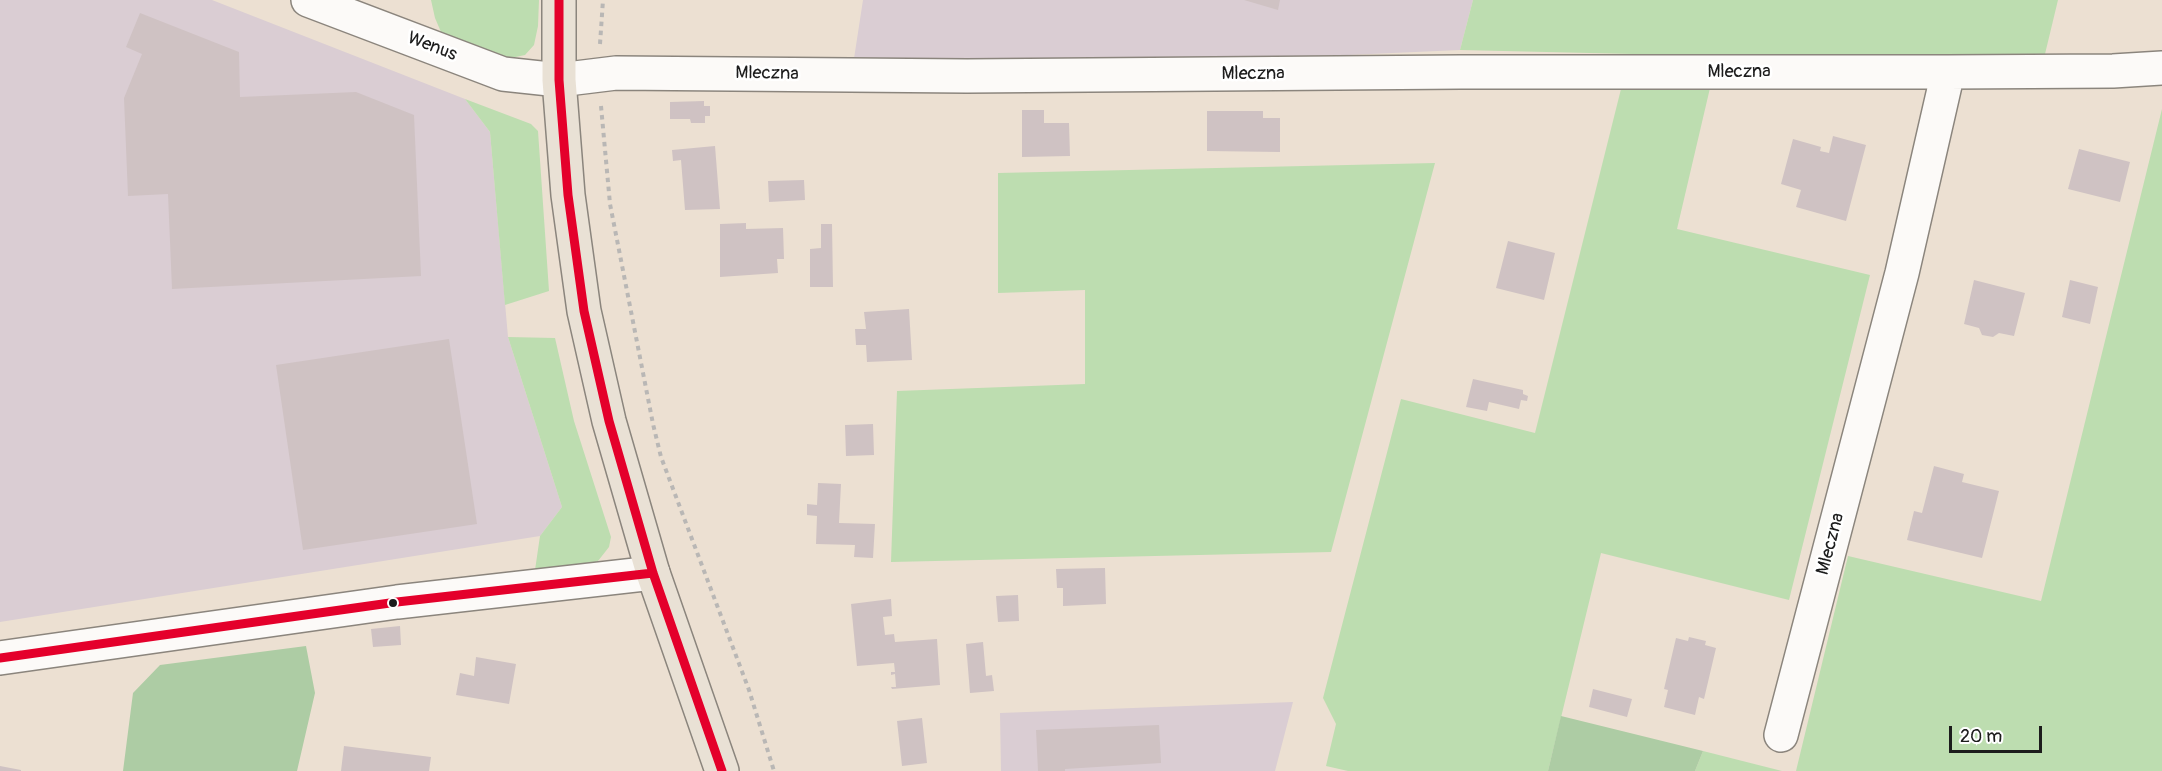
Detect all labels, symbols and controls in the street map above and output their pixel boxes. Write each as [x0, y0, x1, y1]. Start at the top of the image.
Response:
street label: Wenus [404, 28, 460, 66]
street label: Mleczna [1707, 61, 1771, 83]
street label: Mleczna [735, 63, 799, 85]
street label: Mleczna [1221, 63, 1285, 85]
street label: Mleczna [1812, 511, 1850, 577]
unlabelled marker [387, 597, 399, 609]
scale bar [1952, 714, 2045, 752]
text: 20 m [1960, 725, 2002, 748]

